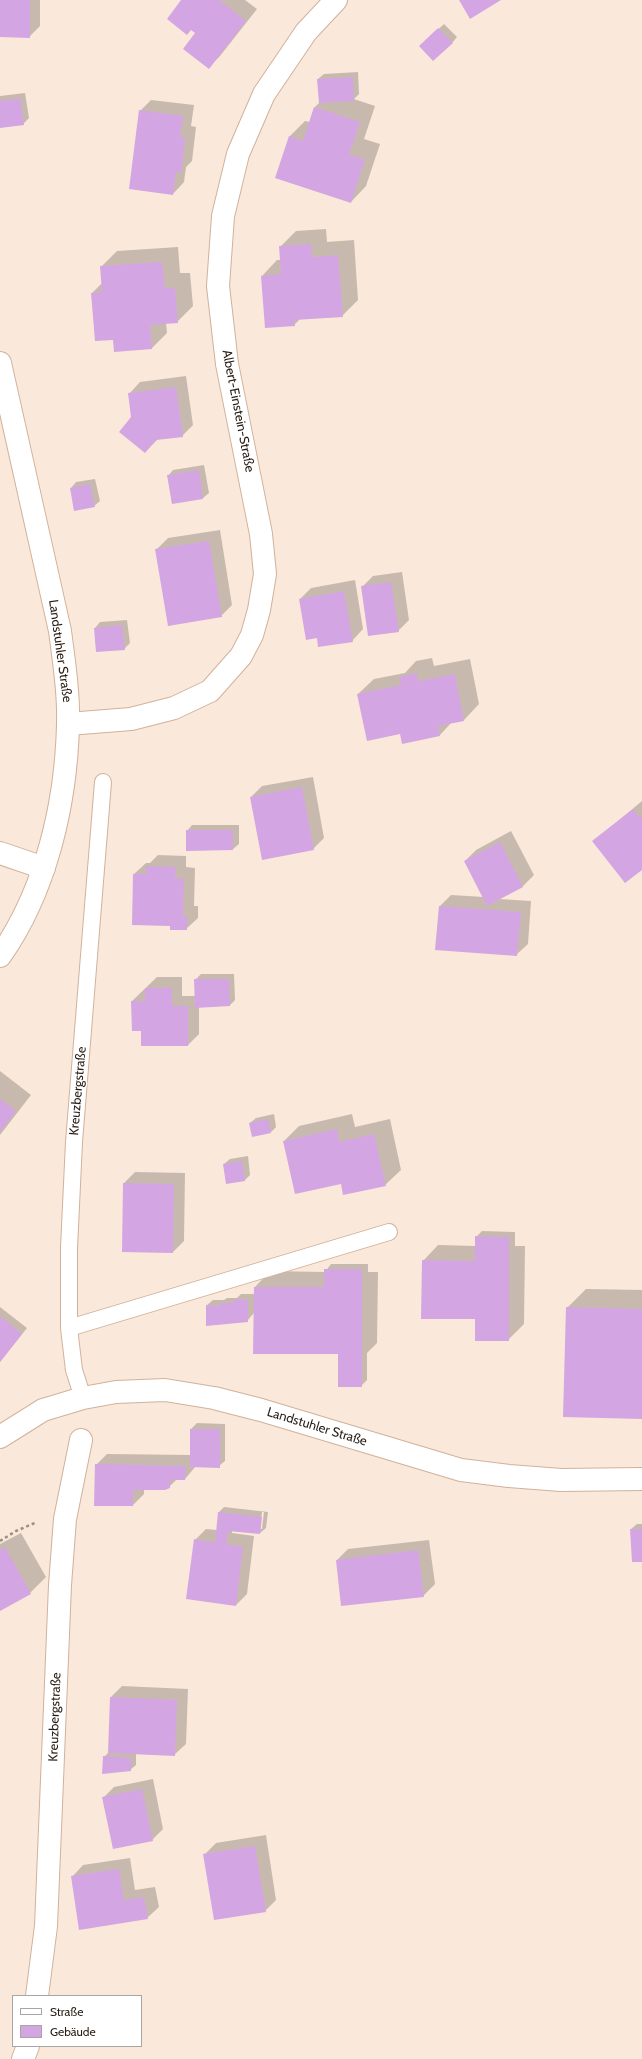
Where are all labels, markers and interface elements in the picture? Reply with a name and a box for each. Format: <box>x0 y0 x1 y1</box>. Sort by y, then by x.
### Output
street label: Albert-Einstein-Straße <box>218 349 258 473</box>
street label: Landstuhler Straße <box>45 599 75 703</box>
street label: Kreuzbergstraße <box>66 1046 90 1136</box>
street label: Landstuhler Straße <box>265 1404 369 1450</box>
street label: Kreuzbergstraße <box>46 1672 64 1762</box>
legend <box>12 1995 142 2047</box>
text: Straße <box>50 2004 83 2019</box>
text: Gebäude <box>50 2024 96 2039</box>

